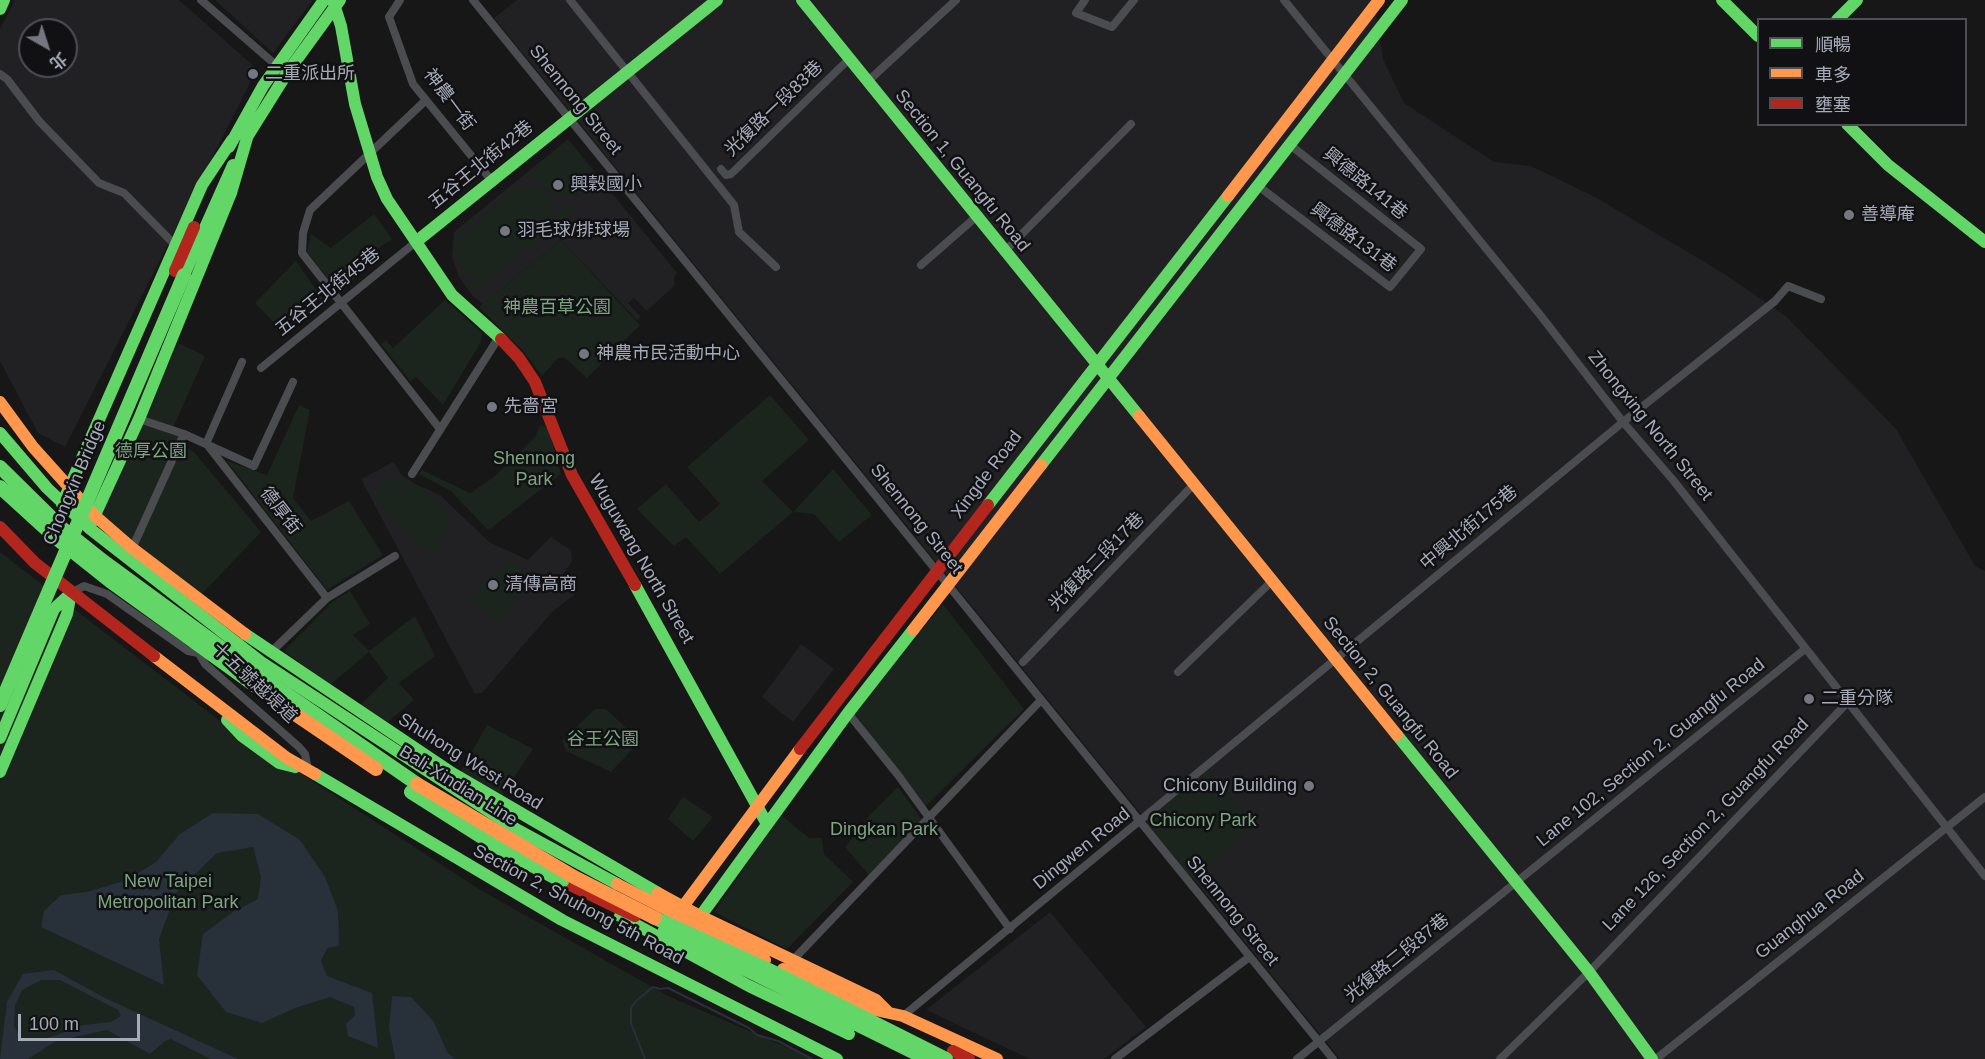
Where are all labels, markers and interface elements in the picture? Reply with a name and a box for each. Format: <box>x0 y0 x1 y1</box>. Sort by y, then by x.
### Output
north arrow <box>18 18 78 78</box>
legend <box>1757 18 1967 126</box>
text: 順暢 <box>1815 35 1851 55</box>
street label: Shennong Street <box>524 41 626 159</box>
text: 北 <box>47 49 70 72</box>
street label: 光復路一段83巷 <box>720 57 828 161</box>
place label: 二重派出所 <box>265 63 355 85</box>
street label: 神農一街 <box>419 65 479 135</box>
text: 車多 <box>1815 65 1851 85</box>
marker: 二重派出所 <box>246 67 260 81</box>
street label: Section 1, Guangfu Road <box>890 86 1034 256</box>
text: 壅塞 <box>1815 95 1851 115</box>
street label: 五谷王北街42巷 <box>424 116 538 214</box>
street label: 興德路141巷 <box>1319 144 1411 224</box>
place label: 興穀國小 <box>570 174 642 196</box>
marker: 興穀國小 <box>551 178 565 192</box>
street label: 興德路131巷 <box>1306 199 1400 277</box>
place label: 善導庵 <box>1861 204 1915 226</box>
marker: 善導庵 <box>1842 208 1856 222</box>
place label: 羽毛球/排球場 <box>517 220 630 242</box>
marker: 羽毛球/排球場 <box>498 224 512 238</box>
street label: 五谷王北街45巷 <box>271 243 385 341</box>
park label: 神農百草公園 <box>503 297 611 319</box>
place label: 神農市民活動中心 <box>596 343 740 365</box>
marker: 神農市民活動中心 <box>577 347 591 361</box>
street label: Zhongxing North Street <box>1583 347 1717 505</box>
place label: 先嗇宮 <box>504 396 558 418</box>
marker: 先嗇宮 <box>485 400 499 414</box>
street label: Chongxin Bridge <box>39 418 111 548</box>
street label: Xingde Road <box>947 427 1027 523</box>
park label: 德厚公園 <box>115 441 187 463</box>
park label: Shennong Park <box>493 448 575 490</box>
street label: Shennong Street <box>865 460 967 578</box>
street label: Wuguwang North Street <box>584 471 698 647</box>
street label: 中興北街175巷 <box>1416 481 1522 575</box>
street label: 德厚街 <box>255 483 305 539</box>
street label: 光復路二段17巷 <box>1045 508 1149 616</box>
place label: 清傳高商 <box>505 574 577 596</box>
marker: 清傳高商 <box>486 578 500 592</box>
street label: Section 2, Guangfu Road <box>1318 613 1462 783</box>
street label: 十五號越堤道 <box>207 638 301 728</box>
street label: Lane 102, Section 2, Guangfu Road <box>1533 654 1769 852</box>
place label: 二重分隊 <box>1821 688 1893 710</box>
marker: 二重分隊 <box>1802 692 1816 706</box>
street label: Shuhong West Road <box>394 709 546 815</box>
street label: Lane 126, Section 2, Guangfu Road <box>1598 714 1814 936</box>
park label: 谷王公園 <box>567 729 639 751</box>
street label: Bali-Xindian Line <box>395 741 521 831</box>
place label: Chicony Building <box>1163 775 1297 797</box>
marker: Chicony Building <box>1302 779 1316 793</box>
street label: Dingwen Road <box>1029 803 1135 895</box>
park label: Chicony Park <box>1149 810 1257 832</box>
park label: Dingkan Park <box>830 819 938 841</box>
street label: Section 2, Shuhong 5th Road <box>469 840 687 970</box>
street label: Shennong Street <box>1181 852 1283 970</box>
street label: Guanghua Road <box>1751 866 1869 964</box>
park label: New Taipei Metropolitan Park <box>97 871 239 914</box>
street label: 光復路二段87巷 <box>1340 909 1454 1007</box>
scale bar <box>21 1002 142 1040</box>
text: 100 m <box>29 1014 79 1034</box>

